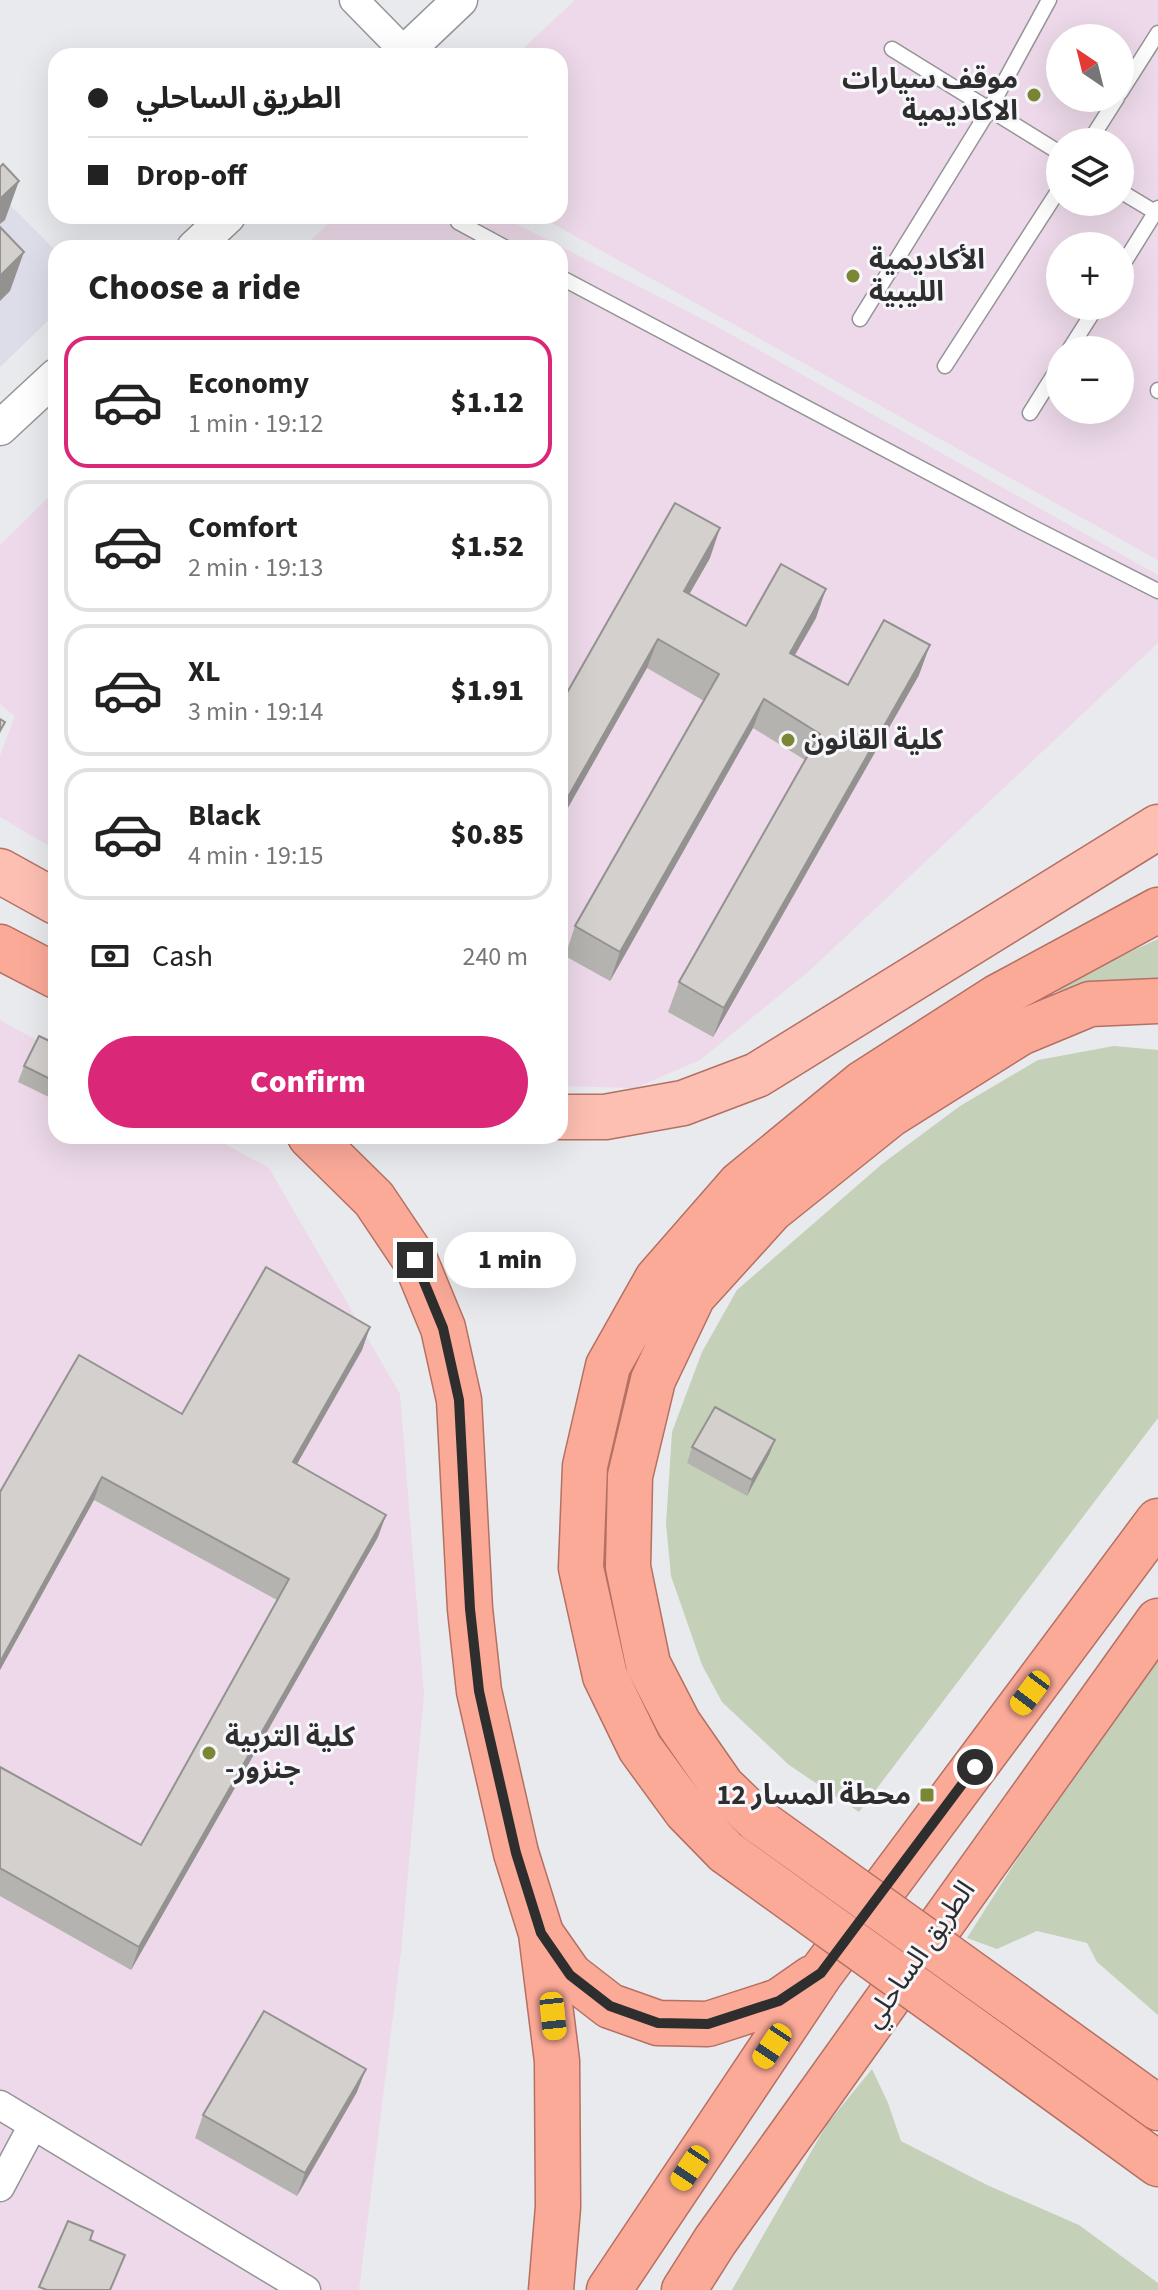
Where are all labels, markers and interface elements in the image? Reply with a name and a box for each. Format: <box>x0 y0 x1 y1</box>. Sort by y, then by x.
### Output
north arrow <box>1046 24 1134 112</box>
map controls <box>1046 24 1134 424</box>
place label: موقف سيارات الاكاديمية <box>842 59 1018 131</box>
text: الطريق الساحلي <box>136 77 341 120</box>
marker: موقف سيارات الاكاديمية <box>1025 86 1043 104</box>
button: layers <box>1046 128 1134 216</box>
text: Drop-off <box>136 154 247 197</box>
button: + <box>1046 232 1134 320</box>
place label: الأكاديمية الليبية <box>869 240 985 312</box>
text: Choose a ride <box>88 262 301 313</box>
marker: الأكاديمية الليبية <box>844 267 862 285</box>
button: − <box>1046 336 1134 424</box>
text: Economy <box>188 362 309 405</box>
icon: car <box>92 366 164 438</box>
text: $1.12 <box>451 381 524 424</box>
text: 1 min · 19:12 <box>188 405 323 442</box>
text: Comfort <box>188 506 298 549</box>
icon: car <box>92 510 164 582</box>
text: $1.52 <box>451 525 524 568</box>
text: 2 min · 19:13 <box>188 549 323 586</box>
text: XL <box>188 650 221 693</box>
icon: car <box>92 654 164 726</box>
text: $1.91 <box>451 669 524 712</box>
text: 3 min · 19:14 <box>188 693 323 730</box>
place label: كلية القانون <box>804 720 943 760</box>
marker: كلية القانون <box>779 731 797 749</box>
text: Black <box>188 794 261 837</box>
icon: car <box>92 798 164 870</box>
text: $0.85 <box>451 813 524 856</box>
text: 4 min · 19:15 <box>188 837 323 874</box>
icon: cash <box>88 934 132 978</box>
text: Cash <box>152 935 213 978</box>
text: 240 m <box>462 938 528 975</box>
button: Confirm <box>88 1036 528 1128</box>
callout: 1 min <box>443 1232 575 1288</box>
text: 1 min <box>478 1241 542 1278</box>
route end <box>397 1242 433 1278</box>
car <box>1006 1667 1054 1719</box>
place label: كلية التربية -جنزور <box>225 1717 355 1789</box>
marker: كلية التربية -جنزور <box>200 1744 218 1762</box>
route start <box>957 1749 993 1785</box>
place label: محطة المسار 12 <box>716 1775 911 1815</box>
marker: محطة المسار 12 <box>918 1786 936 1804</box>
street label: الطريق الساحلي <box>853 1872 985 2036</box>
car <box>539 1991 567 2041</box>
car <box>749 2019 795 2073</box>
car <box>667 2141 713 2195</box>

